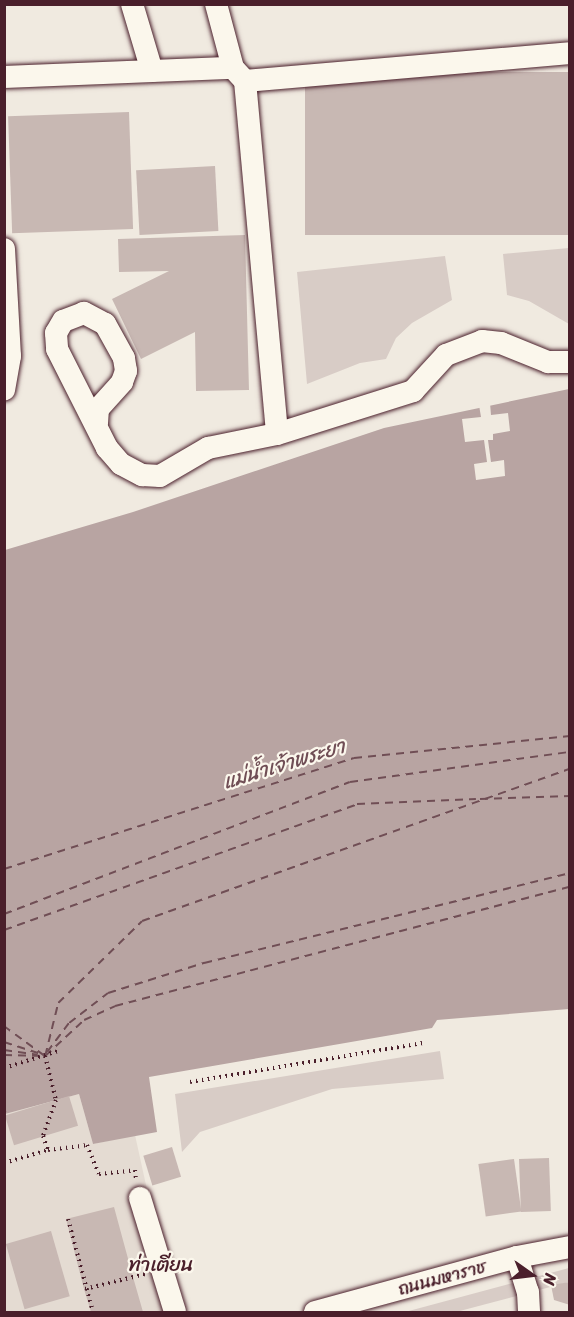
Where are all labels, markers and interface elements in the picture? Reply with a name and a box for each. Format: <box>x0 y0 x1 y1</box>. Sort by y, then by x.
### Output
water label: แม่น้ำเจ้าพระยา <box>220 734 348 794</box>
north arrow <box>502 1245 562 1305</box>
district label: ท่าเตียน <box>128 1252 194 1276</box>
street label: ถนนมหาราช <box>396 1256 488 1300</box>
text: N <box>535 1271 565 1288</box>

